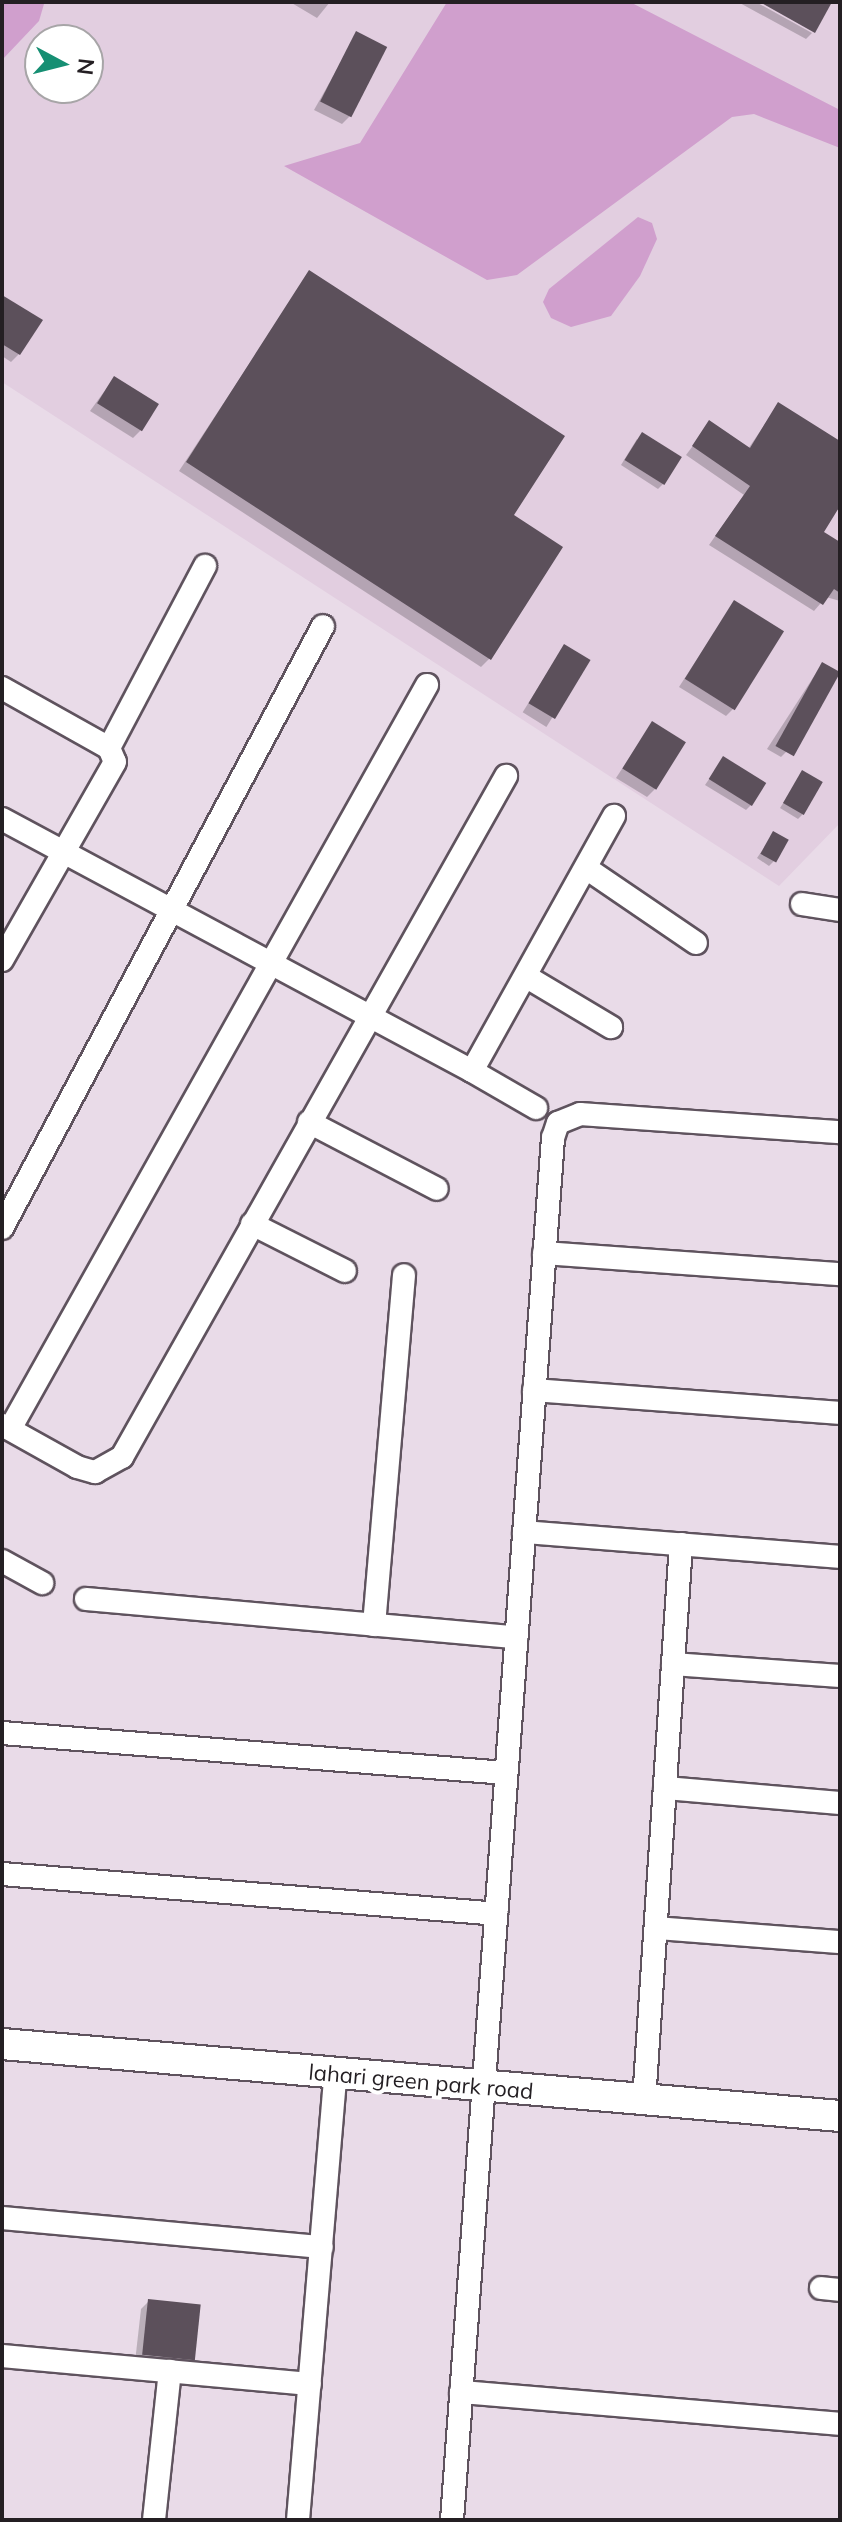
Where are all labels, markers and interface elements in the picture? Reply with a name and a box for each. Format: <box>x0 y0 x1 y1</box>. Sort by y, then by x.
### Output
north arrow <box>24 24 104 104</box>
text: N <box>71 57 101 77</box>
street label: lahari green park road <box>308 2059 534 2105</box>

